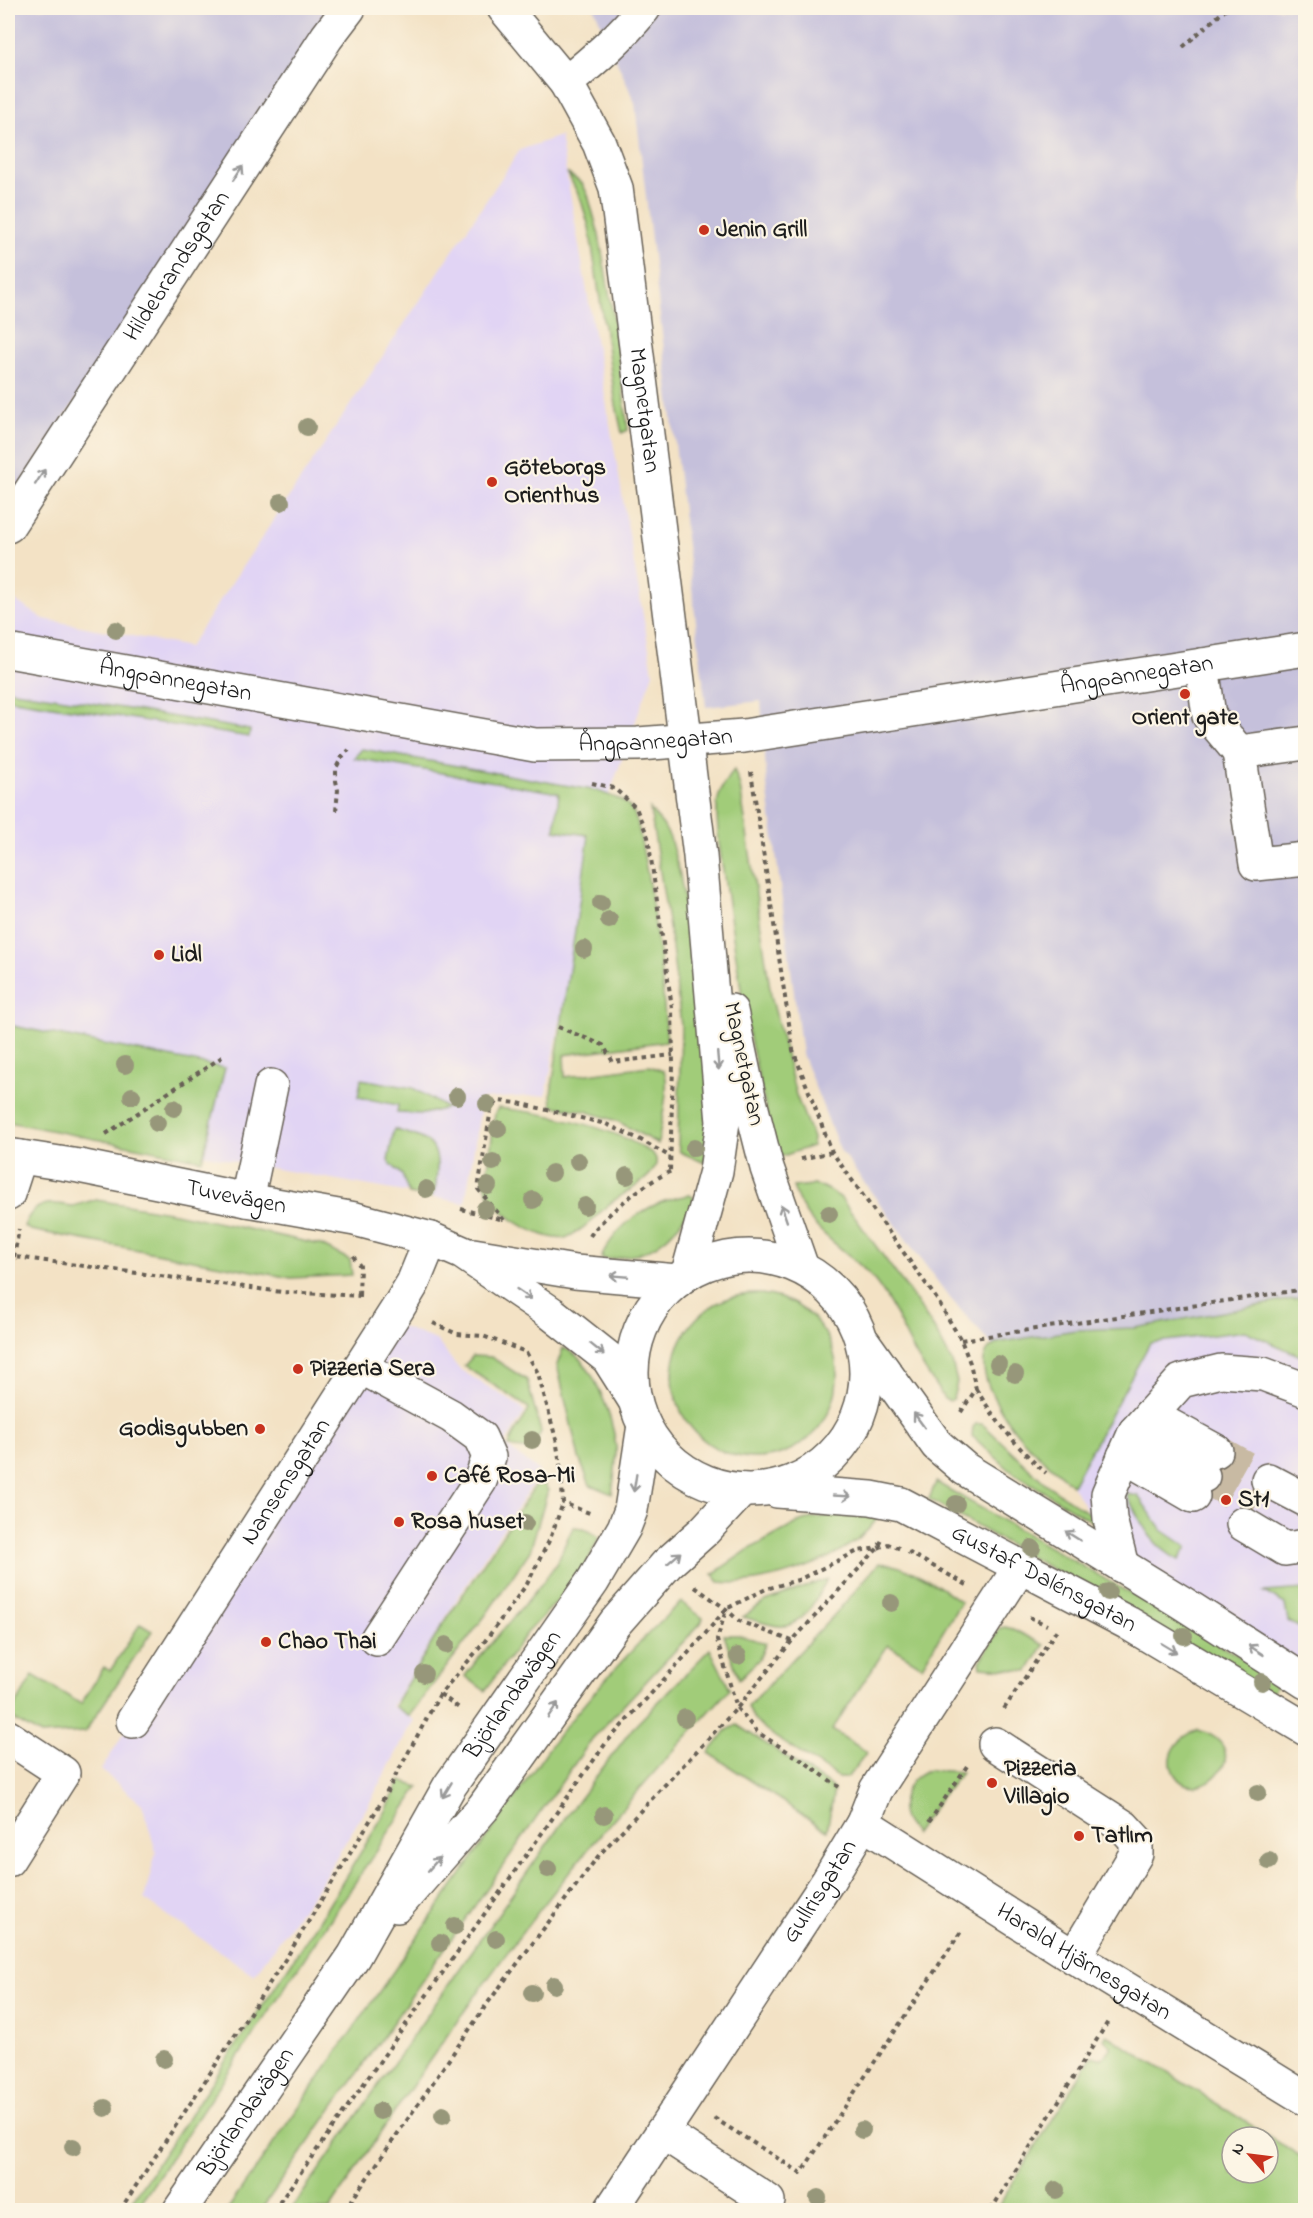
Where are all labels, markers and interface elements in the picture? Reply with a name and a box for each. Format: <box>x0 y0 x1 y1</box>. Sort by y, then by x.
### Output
one-way arrow <box>232 165 244 182</box>
street label: Hildebrandsgatan <box>115 184 240 349</box>
place label: Jenin Grill <box>716 213 807 248</box>
marker: Jenin Grill <box>697 223 711 237</box>
street label: Magnetgatan <box>619 346 669 475</box>
place label: Göteborgs Orienthus <box>504 451 606 514</box>
one-way arrow <box>33 468 46 485</box>
marker: Göteborgs Orienthus <box>485 475 499 489</box>
street label: Ångpannegatan <box>1058 646 1216 704</box>
street label: Ångpannegatan <box>96 650 255 712</box>
marker: Orient gate <box>1178 687 1192 701</box>
place label: Orient gate <box>1132 701 1240 737</box>
street label: Ångpannegatan <box>578 719 734 762</box>
place label: Lidl <box>171 938 202 973</box>
marker: Lidl <box>152 948 166 962</box>
street label: Magnetgatan <box>713 999 773 1129</box>
one-way arrow <box>713 1050 724 1070</box>
street label: Tuvevägen <box>183 1171 289 1224</box>
one-way arrow <box>778 1203 789 1222</box>
one-way arrow <box>609 1270 629 1281</box>
one-way arrow <box>516 1288 533 1301</box>
one-way arrow <box>589 1343 605 1356</box>
place label: Pizzeria Sera <box>310 1352 435 1387</box>
marker: Pizzeria Sera <box>291 1362 305 1376</box>
place label: Godisgubben <box>119 1412 248 1448</box>
street label: Nansensgatan <box>233 1412 340 1552</box>
one-way arrow <box>913 1412 925 1428</box>
marker: Godisgubben <box>253 1422 267 1436</box>
place label: Café Rosa-Mi <box>444 1459 575 1494</box>
marker: Café Rosa-Mi <box>425 1469 439 1483</box>
one-way arrow <box>629 1472 640 1492</box>
place label: St1 <box>1238 1483 1269 1518</box>
one-way arrow <box>832 1491 852 1502</box>
marker: St1 <box>1219 1493 1233 1507</box>
place label: Rosa huset <box>411 1505 525 1540</box>
marker: Rosa huset <box>392 1515 406 1529</box>
street label: Gustaf Dalénsgatan <box>945 1516 1143 1642</box>
one-way arrow <box>1065 1529 1082 1541</box>
one-way arrow <box>666 1551 681 1565</box>
street label: Björlandavägen <box>455 1623 571 1768</box>
place label: Chao Thai <box>278 1625 376 1660</box>
marker: Chao Thai <box>259 1635 273 1649</box>
one-way arrow <box>1160 1642 1177 1654</box>
one-way arrow <box>1248 1644 1265 1656</box>
one-way arrow <box>547 1702 559 1718</box>
place label: Pizzeria Villagio <box>1003 1752 1076 1816</box>
marker: Pizzeria Villagio <box>985 1776 999 1790</box>
one-way arrow <box>441 1781 453 1798</box>
place label: Tatlım <box>1091 1819 1153 1854</box>
marker: Tatlım <box>1072 1829 1086 1843</box>
street label: Gullrisgatan <box>774 1833 867 1951</box>
one-way arrow <box>427 1857 441 1872</box>
street label: Harald Hjärnesgatan <box>989 1894 1178 2030</box>
street label: Björlandavägen <box>189 2040 304 2186</box>
north arrow <box>1220 2125 1280 2185</box>
text: N <box>1225 2138 1252 2159</box>

